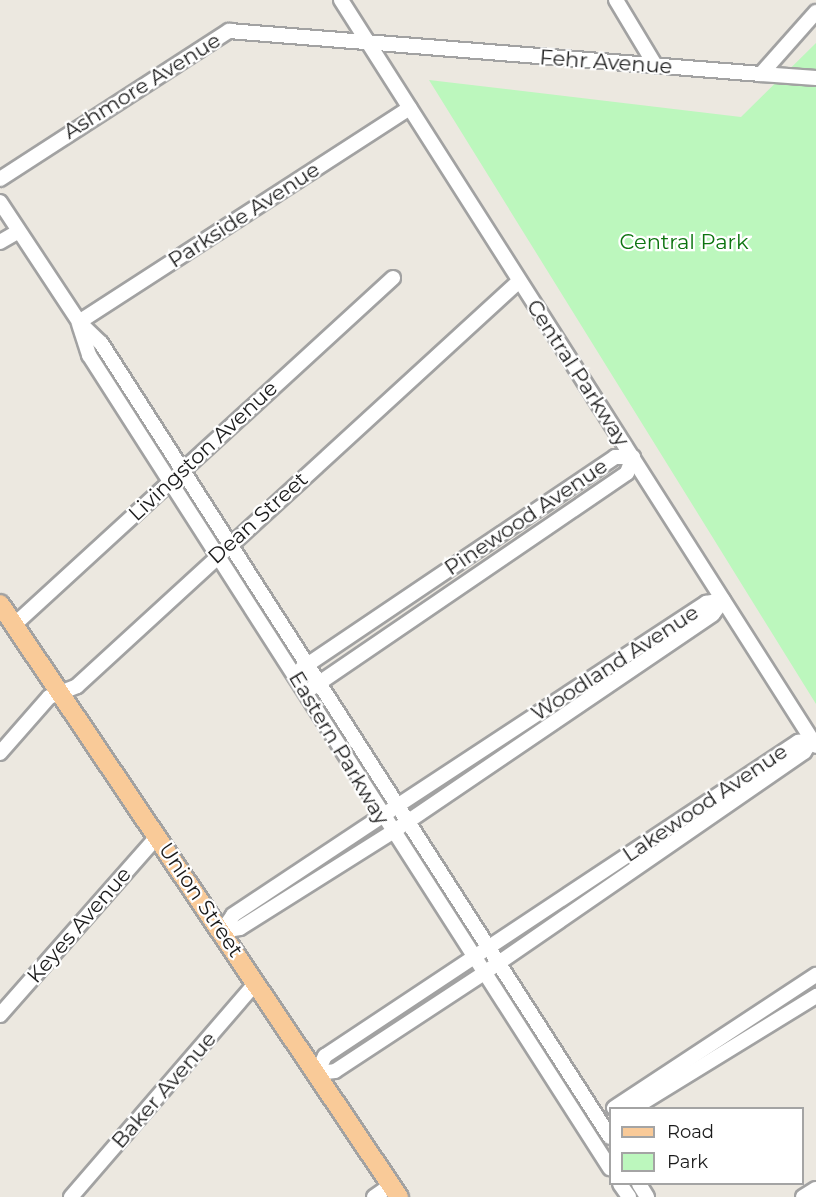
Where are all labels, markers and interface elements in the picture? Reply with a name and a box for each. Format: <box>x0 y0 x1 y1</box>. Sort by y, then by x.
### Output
street label: Ashmore Avenue <box>59 28 225 144</box>
street label: Fehr Avenue <box>539 45 673 79</box>
street label: Parkside Avenue <box>164 157 324 273</box>
park label: Central Park <box>620 229 748 255</box>
street label: Central Parkway <box>521 295 635 451</box>
street label: Livingston Avenue <box>123 376 283 526</box>
street label: Pinewood Avenue <box>440 453 612 581</box>
street label: Dean Street <box>203 467 313 569</box>
street label: Woodland Avenue <box>527 600 703 726</box>
street label: Eastern Parkway <box>283 667 395 829</box>
street label: Lakewood Avenue <box>618 739 792 867</box>
street label: Union Street <box>153 838 249 962</box>
street label: Keyes Avenue <box>22 862 136 988</box>
street label: Baker Avenue <box>107 1027 221 1153</box>
legend <box>609 1107 804 1185</box>
text: Road <box>667 1121 714 1143</box>
text: Park <box>667 1151 708 1173</box>

